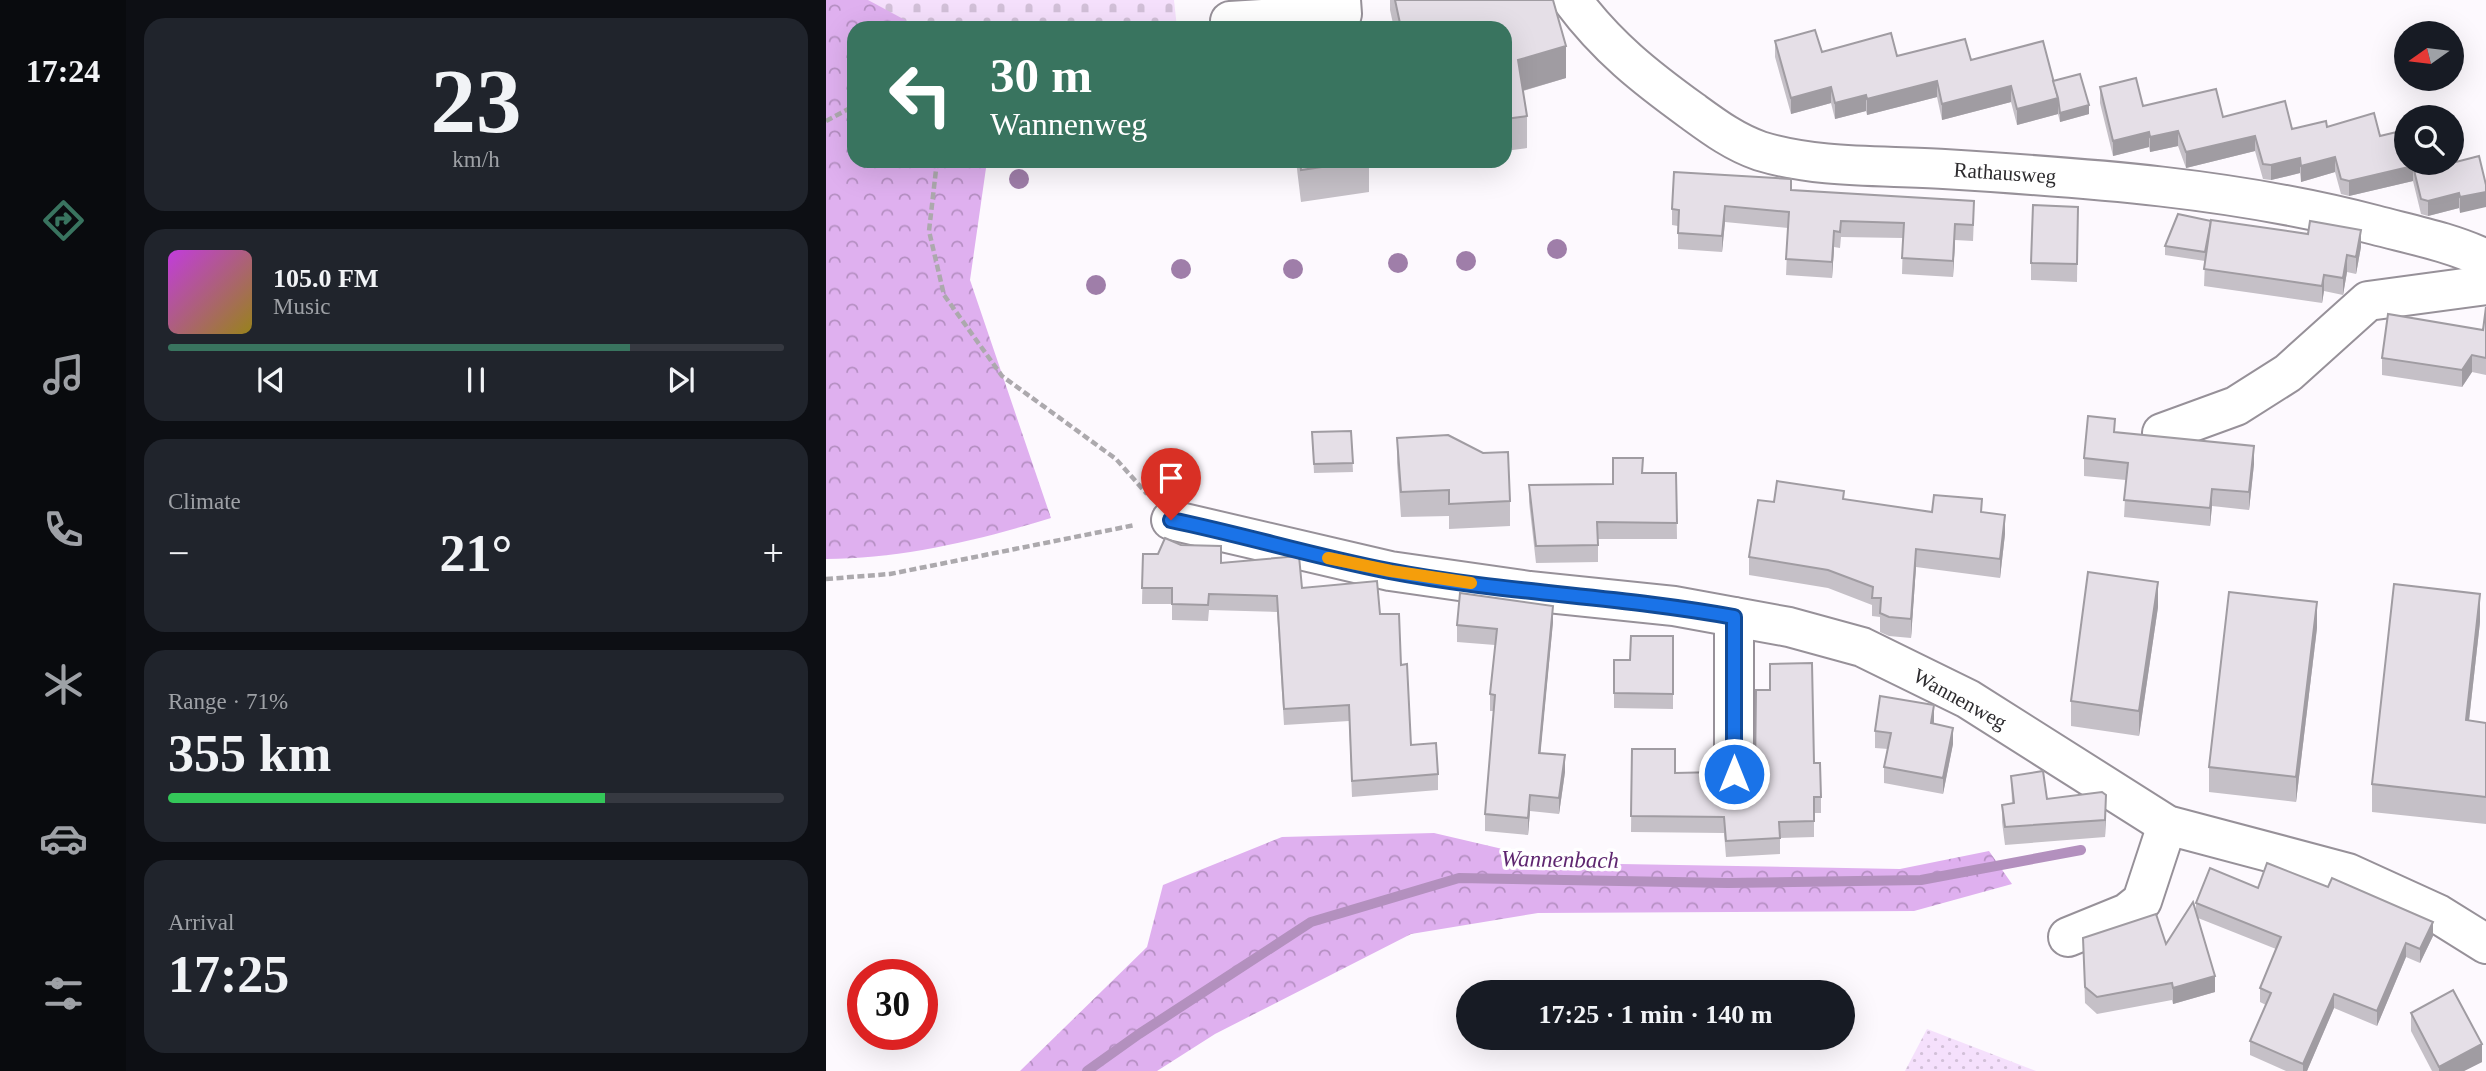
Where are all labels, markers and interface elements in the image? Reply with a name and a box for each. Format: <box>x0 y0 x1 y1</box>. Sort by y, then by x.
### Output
north arrow <box>2394 21 2464 91</box>
map controls <box>2394 21 2464 175</box>
text: 30 m <box>990 48 1092 103</box>
icon: left <box>875 49 966 140</box>
text: 23 <box>431 51 522 152</box>
text: 17:24 <box>26 53 100 89</box>
button: search <box>2394 105 2464 175</box>
text: Wannenweg <box>990 106 1147 142</box>
text: km/h <box>452 147 500 172</box>
street label: Rathausweg <box>1953 157 2058 189</box>
icon: directions <box>39 196 88 245</box>
text: 105.0 FM <box>273 264 378 293</box>
text: Music <box>273 294 331 319</box>
icon: music <box>39 350 88 399</box>
icon: previous <box>252 361 290 399</box>
icon: pause <box>457 361 495 399</box>
icon: next <box>662 361 700 399</box>
pin <box>1141 448 1201 520</box>
icon: arrive <box>1152 459 1190 497</box>
text: Climate <box>168 489 241 514</box>
icon: phone <box>39 505 88 554</box>
text: 21° <box>440 525 512 582</box>
text: − <box>168 532 189 574</box>
text: + <box>763 532 784 574</box>
icon: climate <box>39 660 88 709</box>
street label: Wannenweg <box>1909 663 2011 735</box>
text: Range · 71% <box>168 689 288 714</box>
text: 355 km <box>168 725 331 782</box>
position arrow <box>1697 737 1771 811</box>
icon: car <box>39 814 88 863</box>
water label: Wannenbach <box>1501 846 1619 873</box>
text: Arrival <box>168 910 234 935</box>
text: 17:25 <box>168 946 289 1003</box>
speed limit sign: 30 <box>847 959 938 1050</box>
icon: filters <box>39 969 88 1018</box>
text: 17:25 · 1 min · 140 m <box>1539 1000 1773 1029</box>

